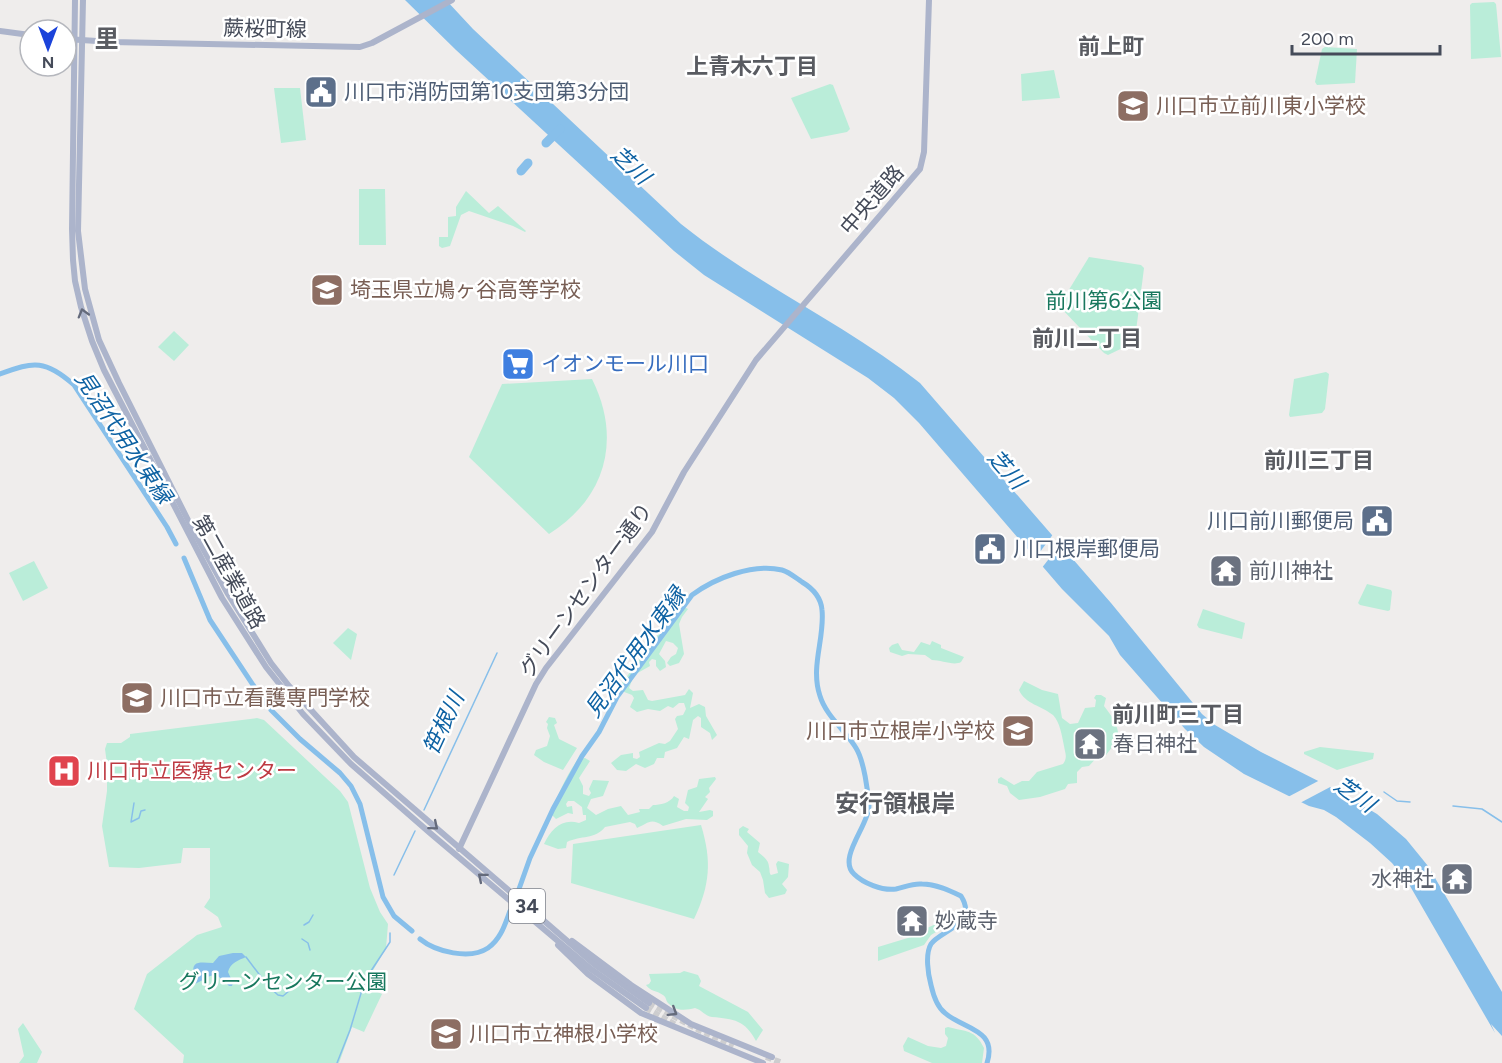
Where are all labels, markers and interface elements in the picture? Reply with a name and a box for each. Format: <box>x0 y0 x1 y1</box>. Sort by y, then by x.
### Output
street label: 蕨桜町線 <box>223 15 307 42</box>
north arrow <box>18 18 78 78</box>
scale bar <box>1292 18 1440 56</box>
district label: 里 <box>95 24 119 53</box>
text: 200 m <box>1301 28 1354 50</box>
district label: 前上町 <box>1078 33 1144 60</box>
text: N <box>42 53 54 72</box>
district label: 上青木六丁目 <box>686 53 818 80</box>
public building icon: 川口市消防団第10支団第3分団 <box>303 74 339 110</box>
place label: 川口市消防団第10支団第3分団 <box>344 79 630 104</box>
school or university icon: 川口市立前川東小学校 <box>1115 88 1151 124</box>
place label: 川口市立前川東小学校 <box>1156 93 1366 118</box>
water label: 芝川 <box>605 140 657 192</box>
street label: 中央道路 <box>835 160 909 240</box>
school or university icon: 埼玉県立鳩ヶ谷高等学校 <box>309 272 345 308</box>
place label: 埼玉県立鳩ヶ谷高等学校 <box>350 277 581 302</box>
park label: 前川第6公園 <box>1046 288 1162 313</box>
one-way arrow <box>78 308 90 319</box>
district label: 前川二丁目 <box>1032 325 1142 352</box>
supermarket icon: イオンモール川口 <box>500 346 536 382</box>
place label: イオンモール川口 <box>541 351 709 376</box>
water label: 見沼代用水東縁 <box>69 366 180 511</box>
water label: 芝川 <box>982 444 1033 496</box>
district label: 前川三丁目 <box>1264 447 1374 474</box>
street label: グリーンセンター通り <box>514 498 657 682</box>
public building icon: 川口前川郵便局 <box>1359 503 1395 539</box>
place label: 川口前川郵便局 <box>1207 508 1354 533</box>
street label: 第二産業道路 <box>188 511 271 633</box>
public building icon: 川口根岸郵便局 <box>972 531 1008 567</box>
place label: 川口根岸郵便局 <box>1013 536 1160 561</box>
temple icon: 前川神社 <box>1208 553 1244 589</box>
place label: 前川神社 <box>1249 558 1333 583</box>
water label: 見沼代用水東縁 <box>579 580 693 723</box>
school or university icon: 川口市立看護専門学校 <box>119 680 155 716</box>
place label: 川口市立看護専門学校 <box>160 685 370 710</box>
water label: 笹根川 <box>417 686 470 759</box>
district label: 前川町三丁目 <box>1112 701 1244 728</box>
school or university icon: 川口市立根岸小学校 <box>1000 713 1036 749</box>
place label: 川口市立根岸小学校 <box>806 718 995 743</box>
temple icon: 春日神社 <box>1072 726 1108 762</box>
place label: 春日神社 <box>1113 731 1197 756</box>
hospital icon: 川口市立医療センター <box>46 753 82 789</box>
place label: 川口市立医療センター <box>87 758 297 783</box>
water label: 芝川 <box>1329 771 1382 819</box>
district label: 安行領根岸 <box>835 789 955 818</box>
one-way arrow <box>427 819 438 830</box>
temple icon: 水神社 <box>1439 861 1475 897</box>
place label: 水神社 <box>1371 866 1434 891</box>
one-way arrow <box>478 873 489 884</box>
road number: 34 <box>509 889 545 923</box>
temple icon: 妙蔵寺 <box>894 903 930 939</box>
place label: 妙蔵寺 <box>935 908 998 933</box>
park label: グリーンセンター公園 <box>179 969 387 994</box>
one-way arrow <box>667 1005 677 1017</box>
school or university icon: 川口市立神根小学校 <box>428 1016 464 1052</box>
place label: 川口市立神根小学校 <box>469 1021 658 1046</box>

